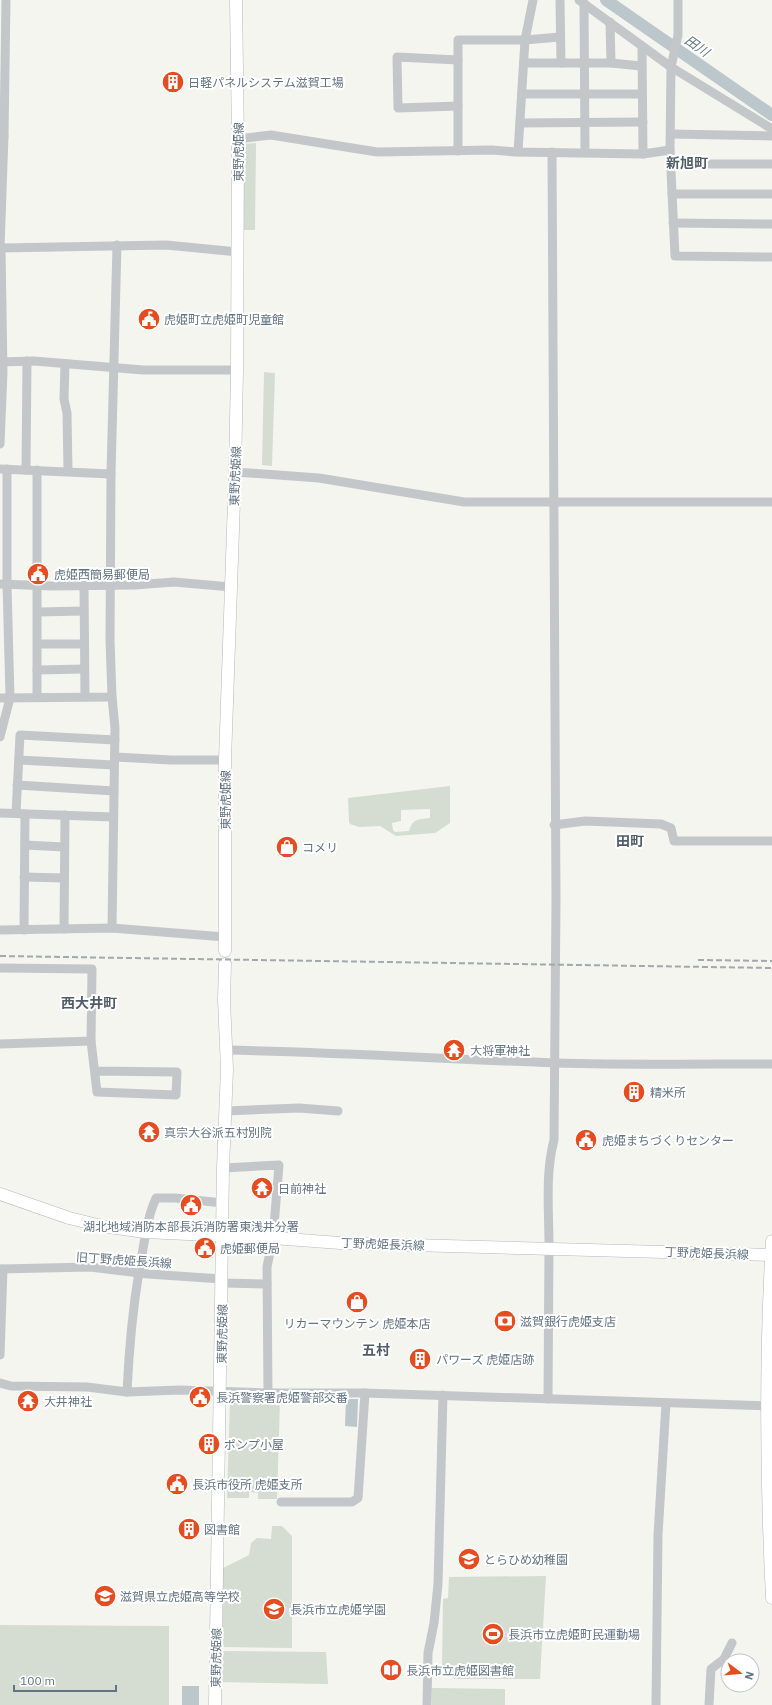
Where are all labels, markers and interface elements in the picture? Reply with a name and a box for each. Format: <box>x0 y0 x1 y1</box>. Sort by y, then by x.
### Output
water label: 田川 <box>681 32 714 62</box>
building icon: 日軽パネルシステム滋賀工場 <box>160 69 186 95</box>
place label: 日軽パネルシステム滋賀工場 <box>188 75 344 90</box>
street label: 東野虎姫線 <box>231 122 246 182</box>
district label: 新旭町 <box>666 154 708 172</box>
public building icon: 虎姫町立虎姫町児童館 <box>136 306 162 332</box>
place label: 虎姫町立虎姫町児童館 <box>164 312 284 327</box>
street label: 東野虎姫線 <box>226 446 244 506</box>
public building icon: 虎姫西簡易郵便局 <box>25 561 51 587</box>
place label: 虎姫西簡易郵便局 <box>54 567 150 582</box>
street label: 東野虎姫線 <box>218 770 233 830</box>
district label: 田町 <box>616 832 644 850</box>
shop icon: コメリ <box>274 834 300 860</box>
place label: コメリ <box>302 840 338 855</box>
district label: 西大井町 <box>61 994 117 1012</box>
temple icon: 大将軍神社 <box>441 1037 467 1063</box>
place label: 大将軍神社 <box>470 1043 530 1058</box>
building icon: 精米所 <box>621 1079 647 1105</box>
place label: 精米所 <box>650 1085 686 1100</box>
temple icon: 真宗大谷派五村別院 <box>136 1119 162 1145</box>
place label: 真宗大谷派五村別院 <box>164 1125 272 1140</box>
public building icon: 虎姫まちづくりセンター <box>573 1127 599 1153</box>
place label: 虎姫まちづくりセンター <box>602 1133 734 1148</box>
temple icon: 日前神社 <box>249 1175 275 1201</box>
place label: 日前神社 <box>278 1181 326 1196</box>
public building icon: 湖北地域消防本部長浜消防署東浅井分署 <box>178 1192 204 1218</box>
place label: 湖北地域消防本部長浜消防署東浅井分署 <box>83 1219 299 1234</box>
public building icon: 虎姫郵便局 <box>192 1235 218 1261</box>
street label: 丁野虎姫長浜線 <box>341 1235 425 1253</box>
place label: 虎姫郵便局 <box>220 1241 280 1256</box>
street label: 丁野虎姫長浜線 <box>665 1244 749 1262</box>
street label: 旧丁野虎姫長浜線 <box>76 1249 172 1271</box>
shop icon: リカーマウンテン 虎姫本店 <box>344 1289 370 1315</box>
street label: 東野虎姫線 <box>214 1304 230 1364</box>
bank icon: 滋賀銀行虎姫支店 <box>492 1308 518 1334</box>
place label: 滋賀銀行虎姫支店 <box>520 1314 616 1329</box>
place label: リカーマウンテン 虎姫本店 <box>284 1316 430 1331</box>
district label: 五村 <box>362 1341 390 1359</box>
building icon: パワーズ 虎姫店跡 <box>407 1346 433 1372</box>
place label: パワーズ 虎姫店跡 <box>436 1352 534 1367</box>
public building icon: 長浜警察署虎姫警部交番 <box>187 1384 213 1410</box>
temple icon: 大井神社 <box>15 1388 41 1414</box>
place label: 長浜警察署虎姫警部交番 <box>216 1390 348 1405</box>
place label: 大井神社 <box>44 1394 92 1409</box>
building icon: ポンプ小屋 <box>196 1431 222 1457</box>
place label: ポンプ小屋 <box>224 1437 284 1452</box>
public building icon: 長浜市役所 虎姫支所 <box>164 1471 190 1497</box>
place label: 長浜市役所 虎姫支所 <box>192 1477 303 1492</box>
building icon: 図書館 <box>176 1516 202 1542</box>
place label: 図書館 <box>204 1522 240 1537</box>
school or university icon: とらひめ幼稚園 <box>456 1546 482 1572</box>
place label: とらひめ幼稚園 <box>484 1552 568 1567</box>
school or university icon: 滋賀県立虎姫高等学校 <box>92 1583 118 1609</box>
place label: 滋賀県立虎姫高等学校 <box>120 1589 240 1604</box>
school or university icon: 長浜市立虎姫学園 <box>261 1596 287 1622</box>
place label: 長浜市立虎姫学園 <box>290 1602 386 1617</box>
sports icon: 長浜市立虎姫町民運動場 <box>480 1621 506 1647</box>
place label: 長浜市立虎姫町民運動場 <box>508 1627 640 1642</box>
street label: 東野虎姫線 <box>208 1628 224 1688</box>
north arrow <box>720 1653 760 1693</box>
library icon: 長浜市立虎姫図書館 <box>378 1657 404 1683</box>
place label: 長浜市立虎姫図書館 <box>406 1663 514 1678</box>
scale bar <box>14 1667 116 1693</box>
text: N <box>742 1670 757 1682</box>
text: 100 m <box>20 1673 55 1688</box>

